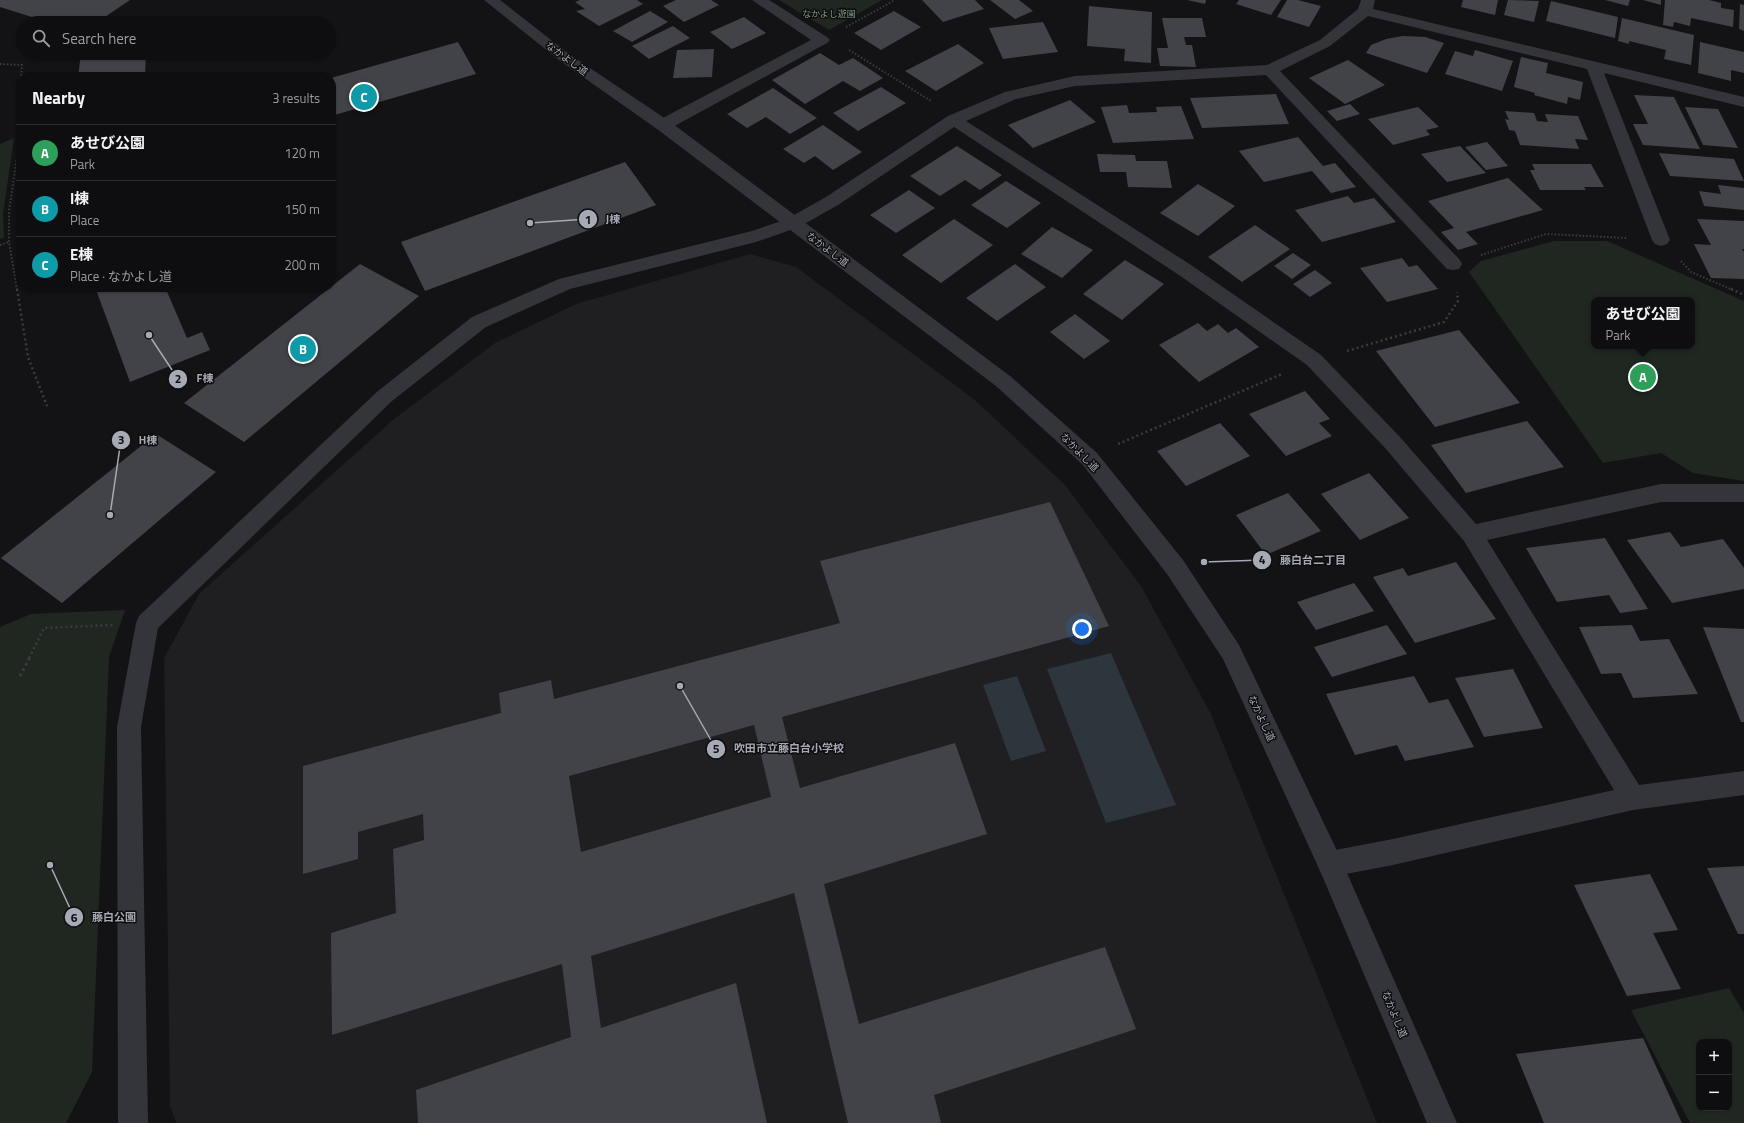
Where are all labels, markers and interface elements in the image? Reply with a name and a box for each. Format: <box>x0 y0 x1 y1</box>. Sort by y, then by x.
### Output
park label: なかよし遊園 <box>802 7 856 20</box>
search box <box>16 16 336 60</box>
icon: search <box>30 27 52 49</box>
text: Search here <box>62 27 136 50</box>
street label: なかよし道 <box>542 38 591 79</box>
pin: C <box>351 82 377 112</box>
text: Nearby <box>32 85 85 111</box>
text: 3 results <box>272 88 320 108</box>
text: あせび公園 <box>70 131 145 154</box>
text: A <box>41 143 49 163</box>
text: 120 m <box>284 143 320 163</box>
text: Park <box>70 154 95 174</box>
text: I棟 <box>70 187 89 210</box>
text: B <box>41 199 49 219</box>
text: 150 m <box>284 199 320 219</box>
callout: J棟 <box>578 208 628 231</box>
text: Place <box>70 210 99 230</box>
text: 1 <box>585 210 591 229</box>
text: J棟 <box>606 211 620 227</box>
street label: なかよし道 <box>803 229 852 270</box>
text: E棟 <box>70 243 93 266</box>
text: C <box>41 255 49 275</box>
text: 200 m <box>284 255 320 275</box>
text: Place · なかよし道 <box>70 266 172 286</box>
popup <box>1591 297 1695 349</box>
text: あせび公園 <box>1605 302 1681 325</box>
text: Park <box>1605 325 1630 345</box>
pin: B <box>290 334 316 364</box>
pin: A <box>1630 362 1656 392</box>
callout: F棟 <box>168 367 221 390</box>
text: 2 <box>175 369 181 388</box>
text: F棟 <box>197 370 213 386</box>
callout: H棟 <box>111 428 165 451</box>
text: 3 <box>118 430 124 449</box>
street label: なかよし道 <box>1057 430 1102 475</box>
text: H棟 <box>139 432 157 448</box>
callout: 藤白台二丁目 <box>1252 548 1354 571</box>
text: 4 <box>1259 550 1266 569</box>
text: 藤白台二丁目 <box>1280 552 1346 568</box>
your location <box>1072 619 1092 639</box>
street label: なかよし道 <box>1244 693 1279 744</box>
callout: 吹田市立藤白台小学校 <box>706 737 852 760</box>
text: 5 <box>713 739 720 758</box>
text: 吹田市立藤白台小学校 <box>734 740 844 756</box>
callout: 藤白公園 <box>64 906 144 929</box>
text: 6 <box>71 908 78 927</box>
text: 藤白公園 <box>92 909 136 925</box>
street label: なかよし道 <box>1378 988 1411 1040</box>
map controls <box>1696 1039 1732 1111</box>
button: + <box>1696 1039 1732 1075</box>
button: − <box>1696 1075 1732 1111</box>

